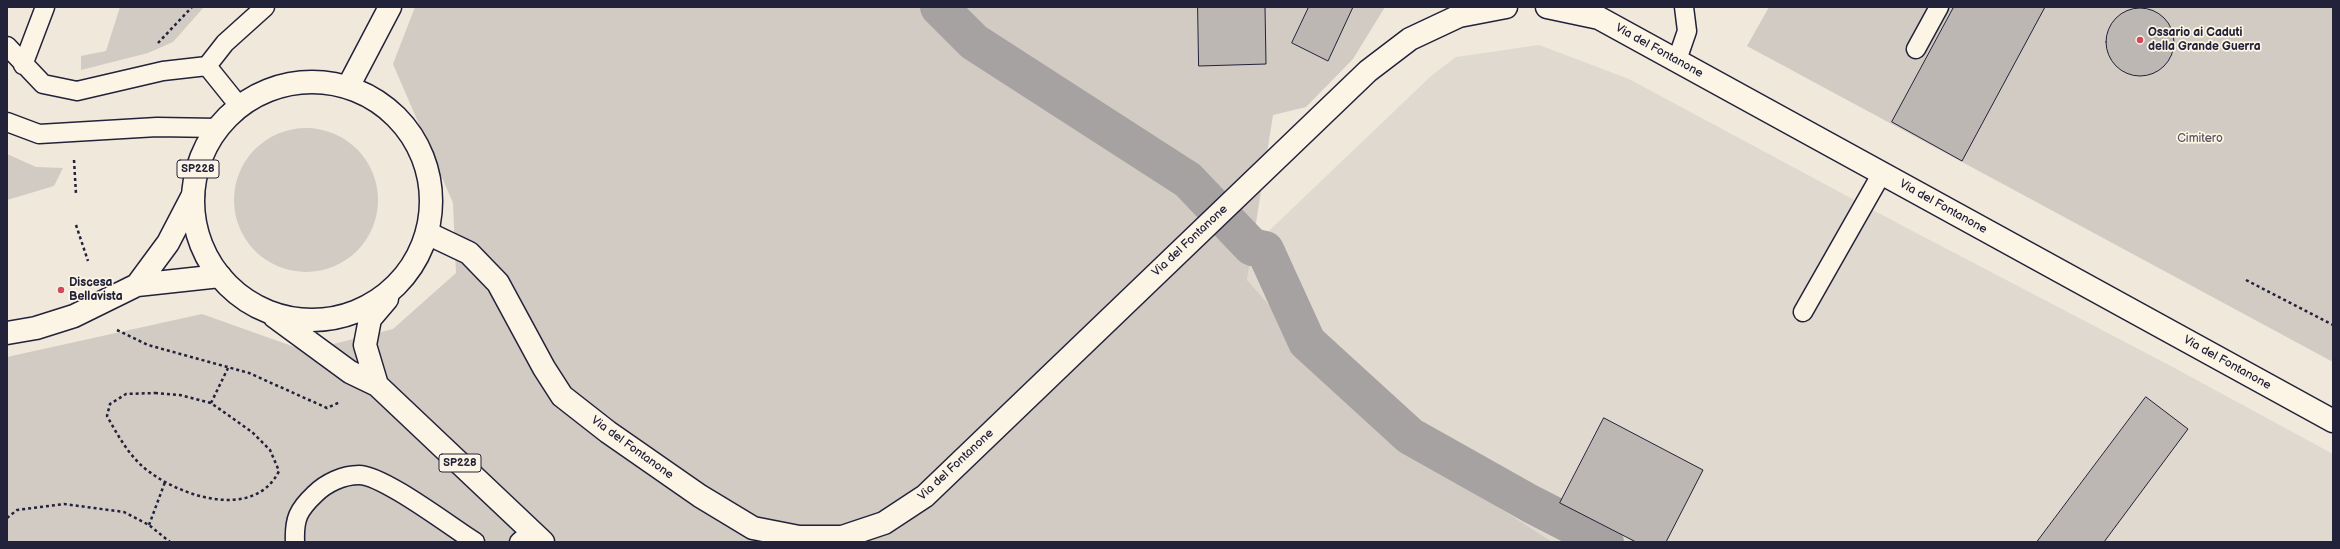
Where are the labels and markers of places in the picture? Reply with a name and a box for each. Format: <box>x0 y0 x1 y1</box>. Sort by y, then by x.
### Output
place label: Ossario ai Caduti della Grande Guerra <box>2148 26 2261 54</box>
marker: Ossario ai Caduti della Grande Guerra <box>2135 35 2145 45</box>
place label: Discesa Bellavista <box>69 276 123 304</box>
marker: Discesa Bellavista <box>56 285 66 295</box>

